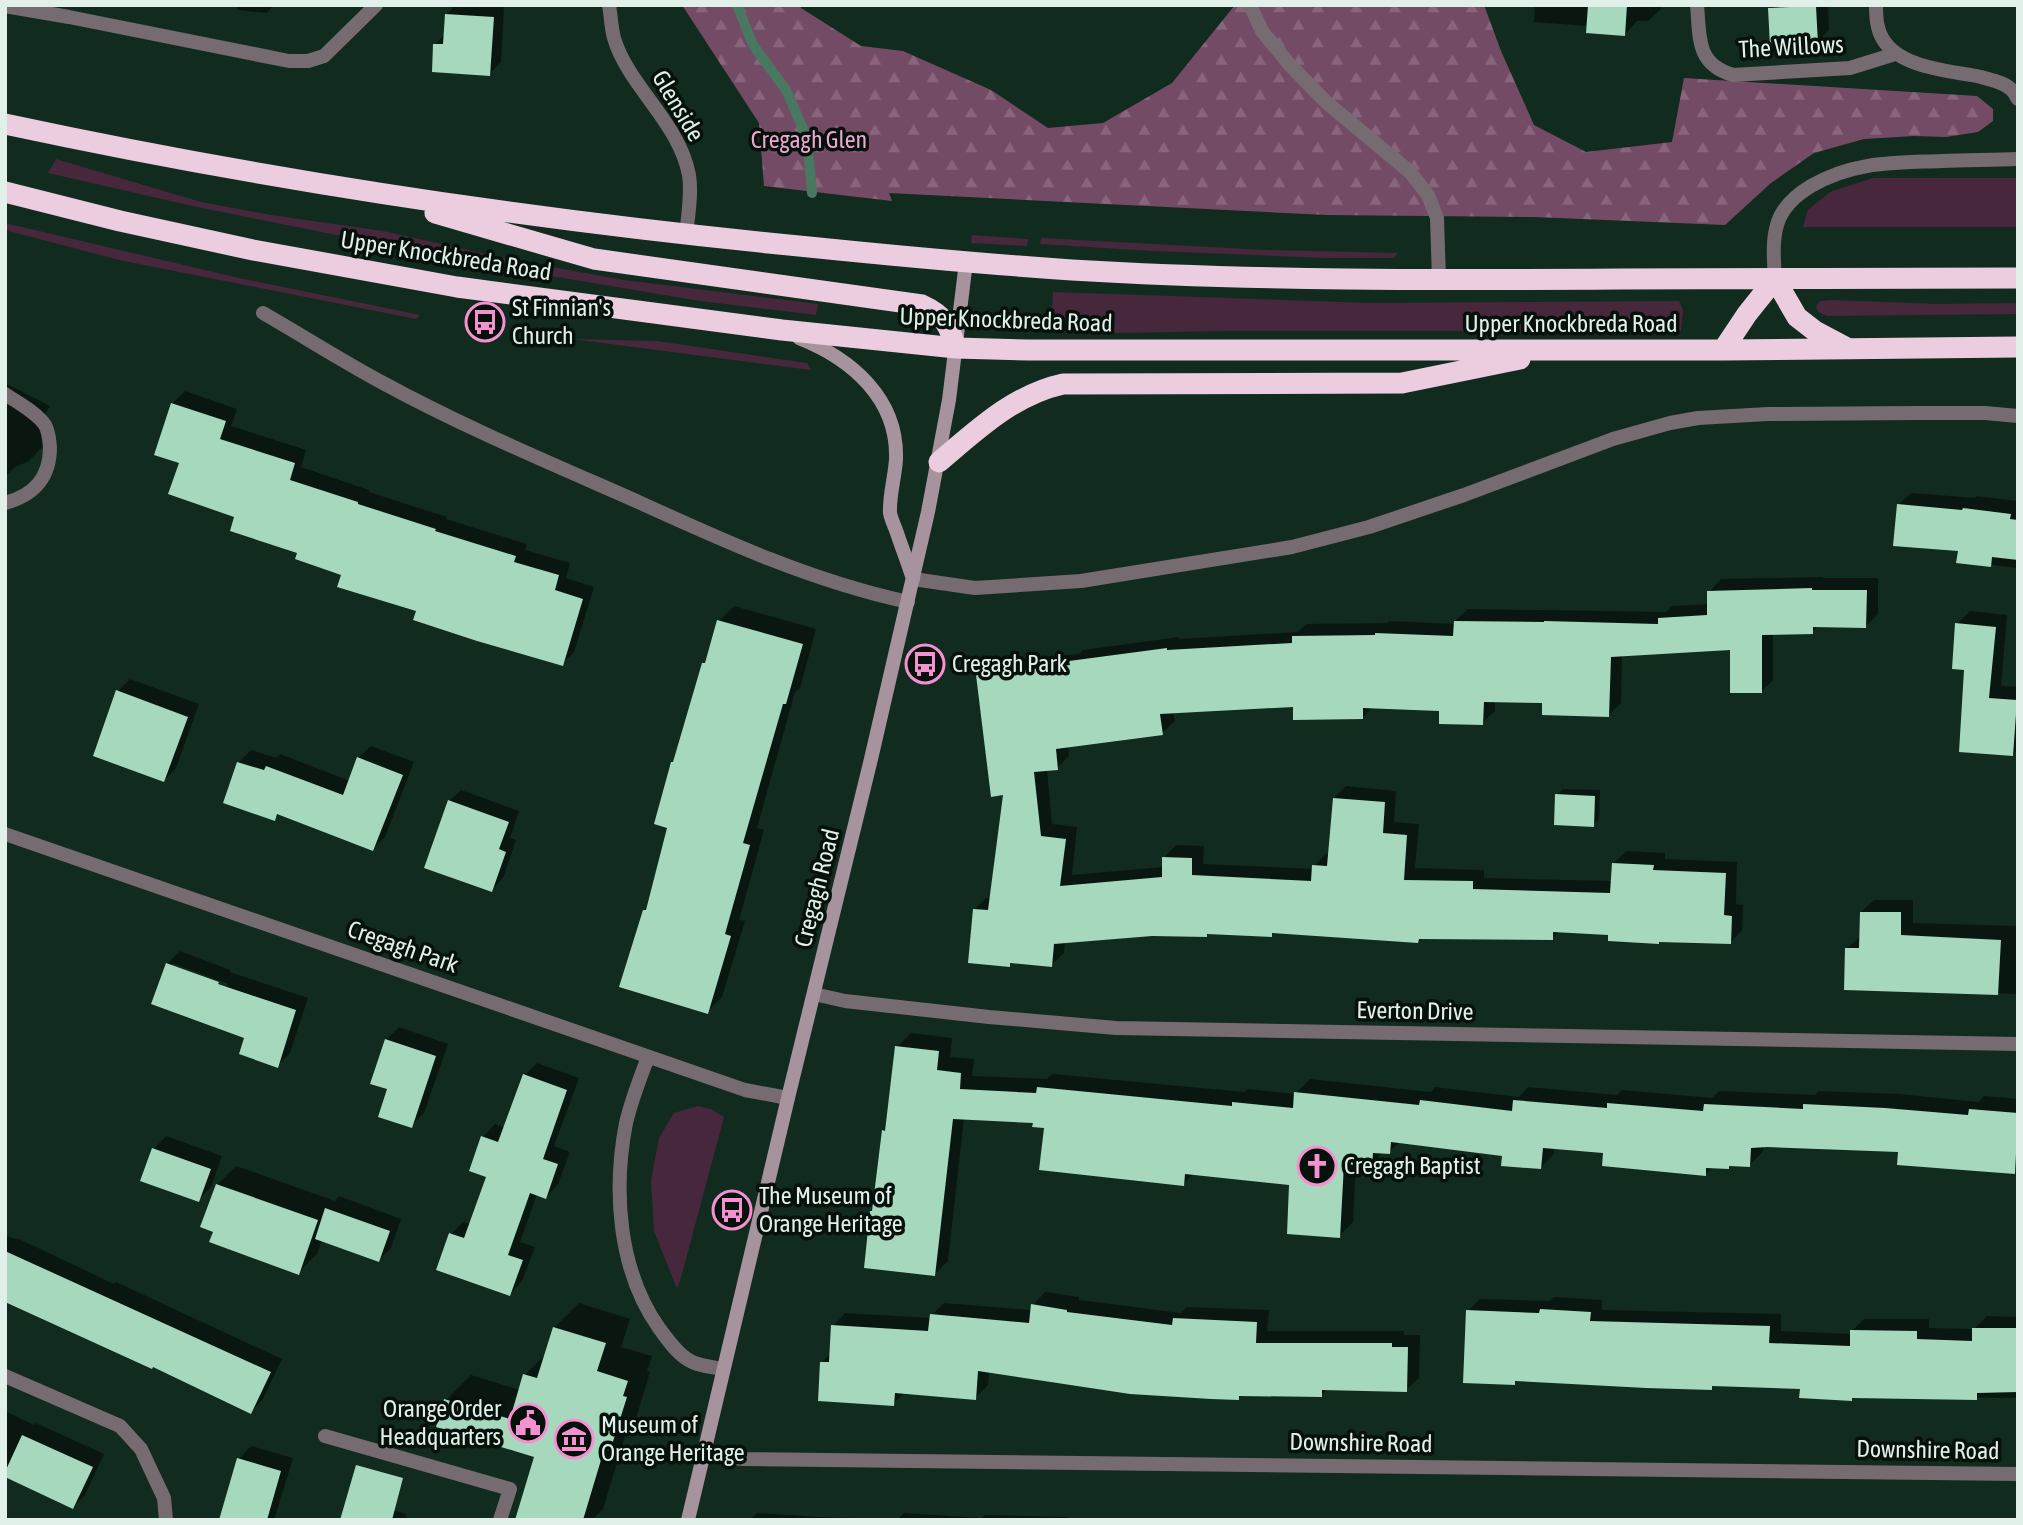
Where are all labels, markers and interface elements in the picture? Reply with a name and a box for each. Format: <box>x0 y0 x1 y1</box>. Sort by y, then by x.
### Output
street label: The Willows <box>1738 30 1844 63</box>
street label: Glenside <box>647 66 710 146</box>
park label: Cregagh Glen <box>751 126 867 153</box>
street label: Upper Knockbreda Road <box>339 225 553 286</box>
place label: St Finnian's Church <box>512 294 611 349</box>
bus stop icon: St Finnian's Church <box>464 301 506 343</box>
street label: Upper Knockbreda Road <box>899 302 1113 337</box>
street label: Upper Knockbreda Road <box>1464 310 1678 337</box>
bus stop icon: Cregagh Park <box>904 643 946 685</box>
place label: Cregagh Park <box>952 650 1068 677</box>
street label: Cregagh Road <box>789 826 844 950</box>
street label: Cregagh Park <box>344 915 462 978</box>
street label: Everton Drive <box>1356 996 1474 1025</box>
church icon: Cregagh Baptist <box>1296 1145 1338 1187</box>
place label: Cregagh Baptist <box>1344 1152 1481 1179</box>
place label: The Museum of Orange Heritage <box>759 1182 903 1237</box>
bus stop icon: The Museum of Orange Heritage <box>711 1189 753 1231</box>
place label: Orange Order Headquarters <box>380 1395 502 1450</box>
public building icon: Orange Order Headquarters <box>507 1402 549 1444</box>
place label: Museum of Orange Heritage <box>601 1411 745 1466</box>
museum icon: Museum of Orange Heritage <box>553 1418 595 1460</box>
street label: Downshire Road <box>1289 1428 1433 1457</box>
street label: Downshire Road <box>1856 1435 2000 1464</box>

